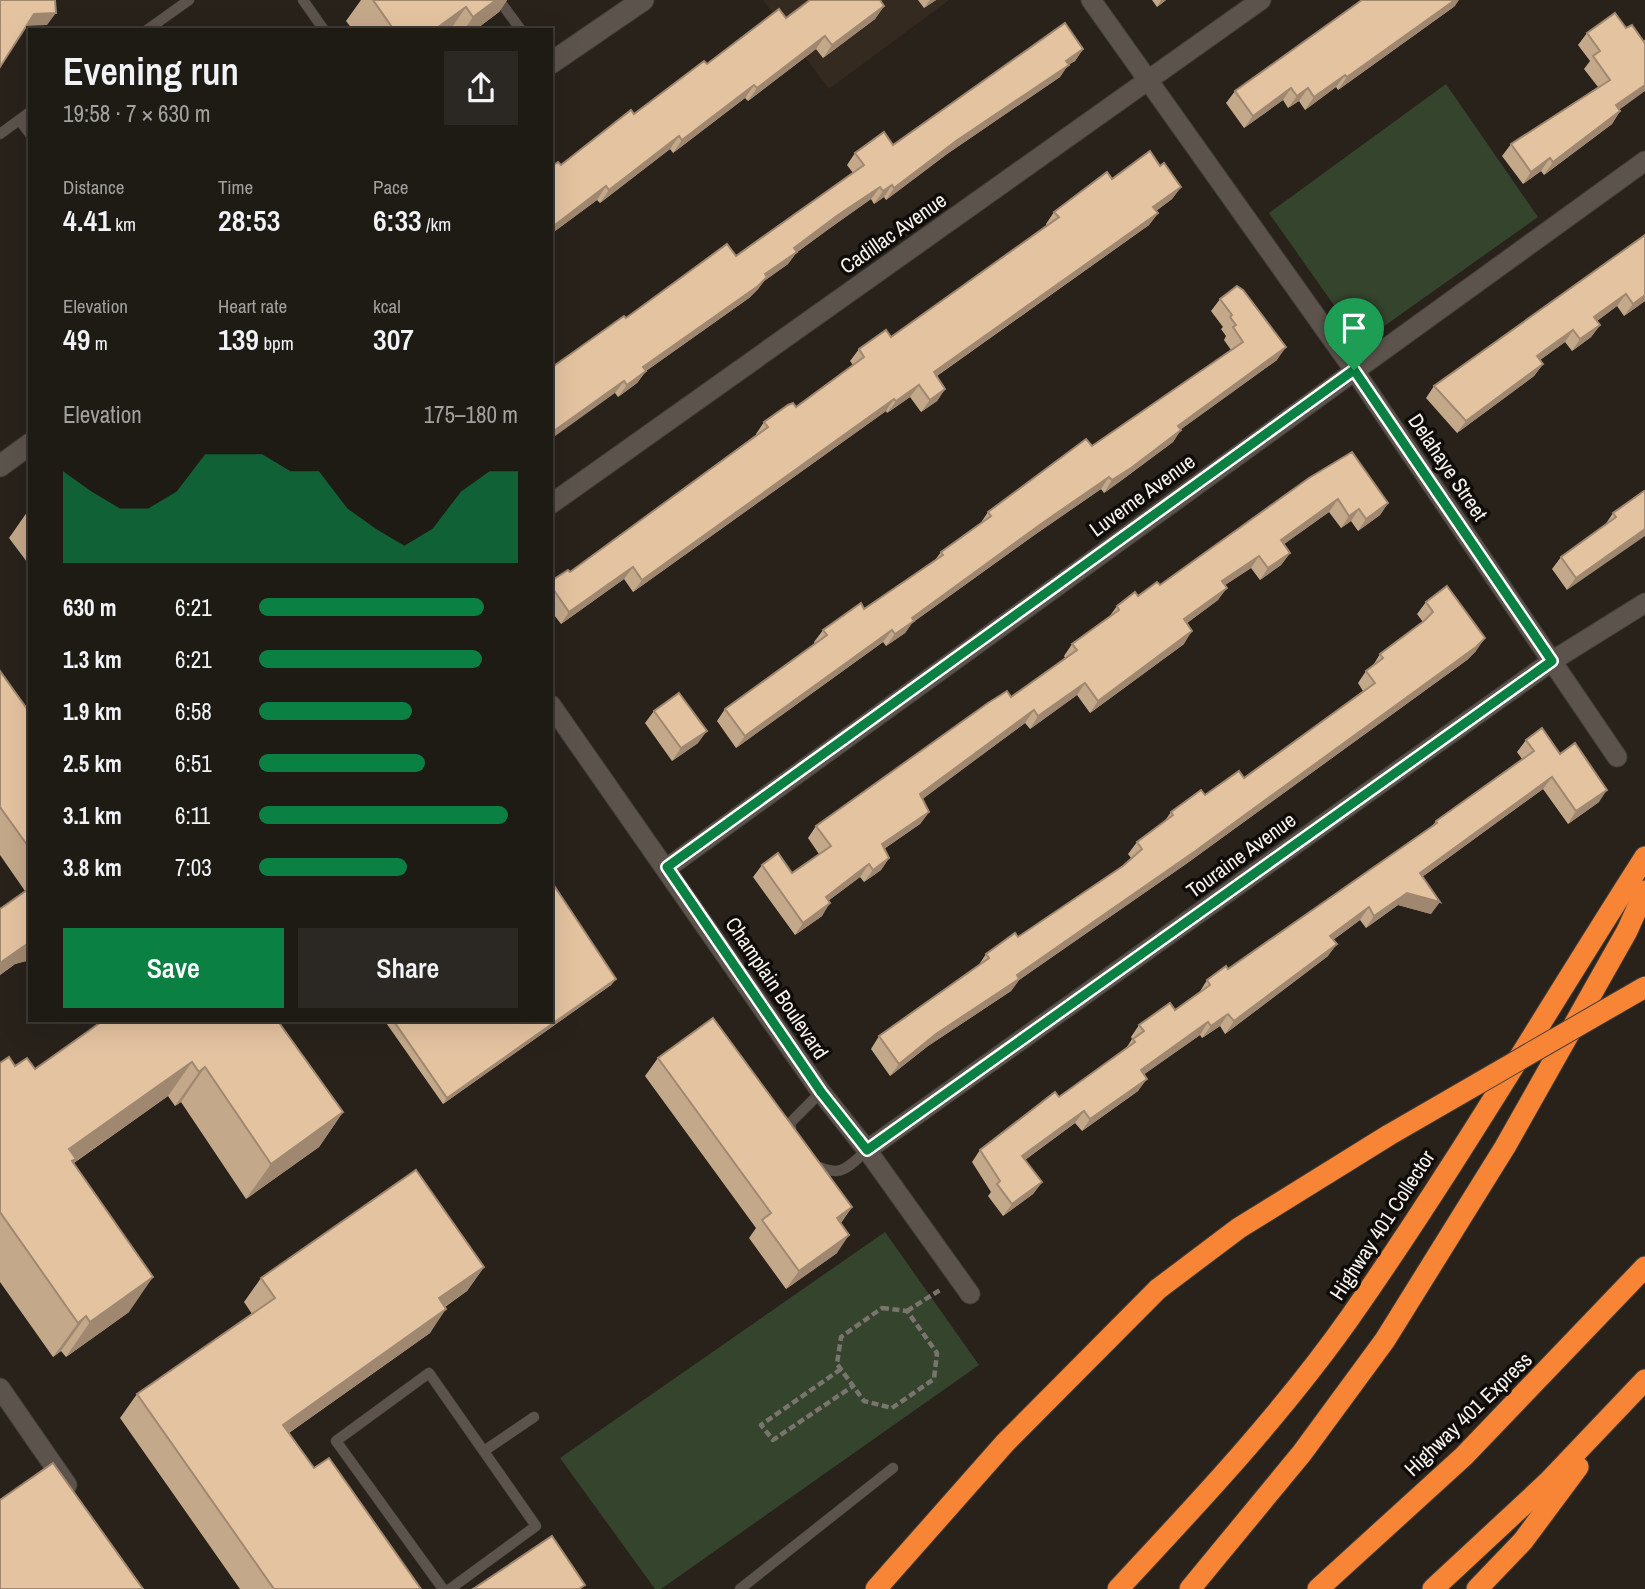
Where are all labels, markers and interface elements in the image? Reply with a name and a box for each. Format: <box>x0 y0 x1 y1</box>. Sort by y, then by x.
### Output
text: Evening run <box>63 46 239 97</box>
button: share <box>444 51 518 125</box>
text: 19:58 · 7 × 630 m <box>63 98 210 129</box>
text: Distance <box>63 174 124 200</box>
text: Time <box>218 174 253 200</box>
text: Pace <box>373 174 409 200</box>
street label: Cadillac Avenue <box>834 186 952 280</box>
text: 4.41 <box>63 200 111 240</box>
text: 28:53 <box>218 200 280 240</box>
text: 6:33 <box>373 200 422 240</box>
text: km <box>111 211 136 237</box>
text: /km <box>422 211 451 237</box>
text: Elevation <box>63 293 128 319</box>
text: Heart rate <box>218 293 287 319</box>
text: kcal <box>373 293 401 319</box>
pin <box>1324 298 1384 370</box>
icon: arrive <box>1335 309 1373 347</box>
text: 49 <box>63 319 90 359</box>
text: 139 <box>218 319 259 359</box>
text: 307 <box>373 319 414 359</box>
text: m <box>90 330 108 356</box>
text: bpm <box>259 330 294 356</box>
text: Elevation <box>63 399 142 430</box>
text: 175–180 m <box>424 399 518 430</box>
street label: Delahaye Street <box>1401 408 1495 526</box>
street label: Luverne Avenue <box>1083 447 1201 543</box>
text: 630 m <box>63 592 116 623</box>
text: 6:21 <box>175 592 212 623</box>
text: 1.3 km <box>63 644 122 675</box>
text: 6:21 <box>175 644 212 675</box>
text: 1.9 km <box>63 696 122 727</box>
text: 6:58 <box>175 696 212 727</box>
text: 2.5 km <box>63 748 122 779</box>
text: 6:51 <box>175 748 212 779</box>
text: 3.1 km <box>63 800 122 831</box>
text: 6:11 <box>175 800 210 831</box>
street label: Touraine Avenue <box>1180 805 1302 905</box>
text: 3.8 km <box>63 852 122 883</box>
text: 7:03 <box>175 852 212 883</box>
street label: Champlain Boulevard <box>719 911 835 1065</box>
button: Save <box>63 928 284 1008</box>
button: Share <box>298 928 518 1008</box>
street label: Highway 401 Collector <box>1323 1144 1441 1306</box>
street label: Highway 401 Express <box>1398 1345 1538 1483</box>

